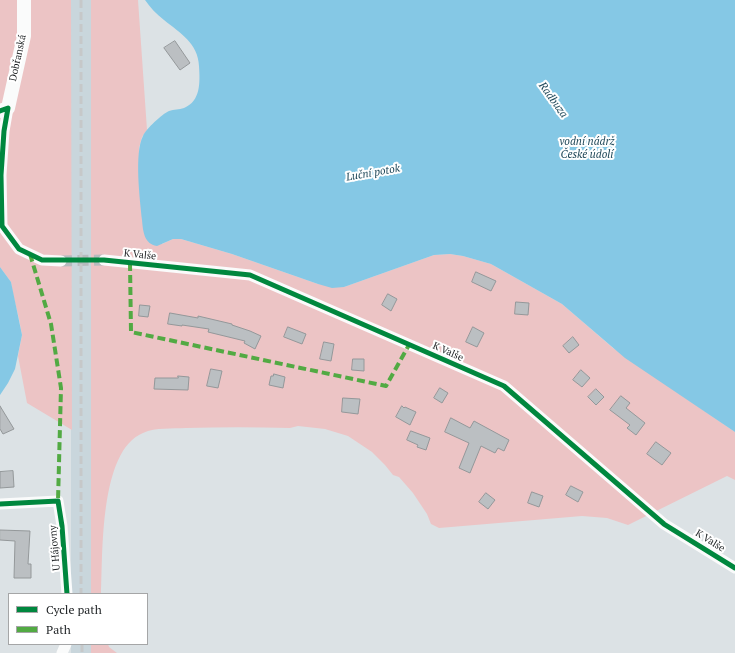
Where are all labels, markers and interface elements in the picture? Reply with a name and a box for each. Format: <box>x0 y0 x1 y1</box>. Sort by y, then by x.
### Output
street label: Dobřanská <box>7 34 29 82</box>
water label: Radbuza <box>536 80 570 120</box>
water label: vodní nádrž České údolí <box>560 135 614 161</box>
water label: Luční potok <box>345 162 401 184</box>
street label: K Valše <box>123 247 157 263</box>
street label: K Valše <box>431 340 465 364</box>
street label: U Hájovny <box>47 525 63 571</box>
street label: K Valše <box>693 527 727 555</box>
legend <box>8 593 148 645</box>
text: Cycle path <box>46 602 102 617</box>
text: Path <box>46 622 71 637</box>

